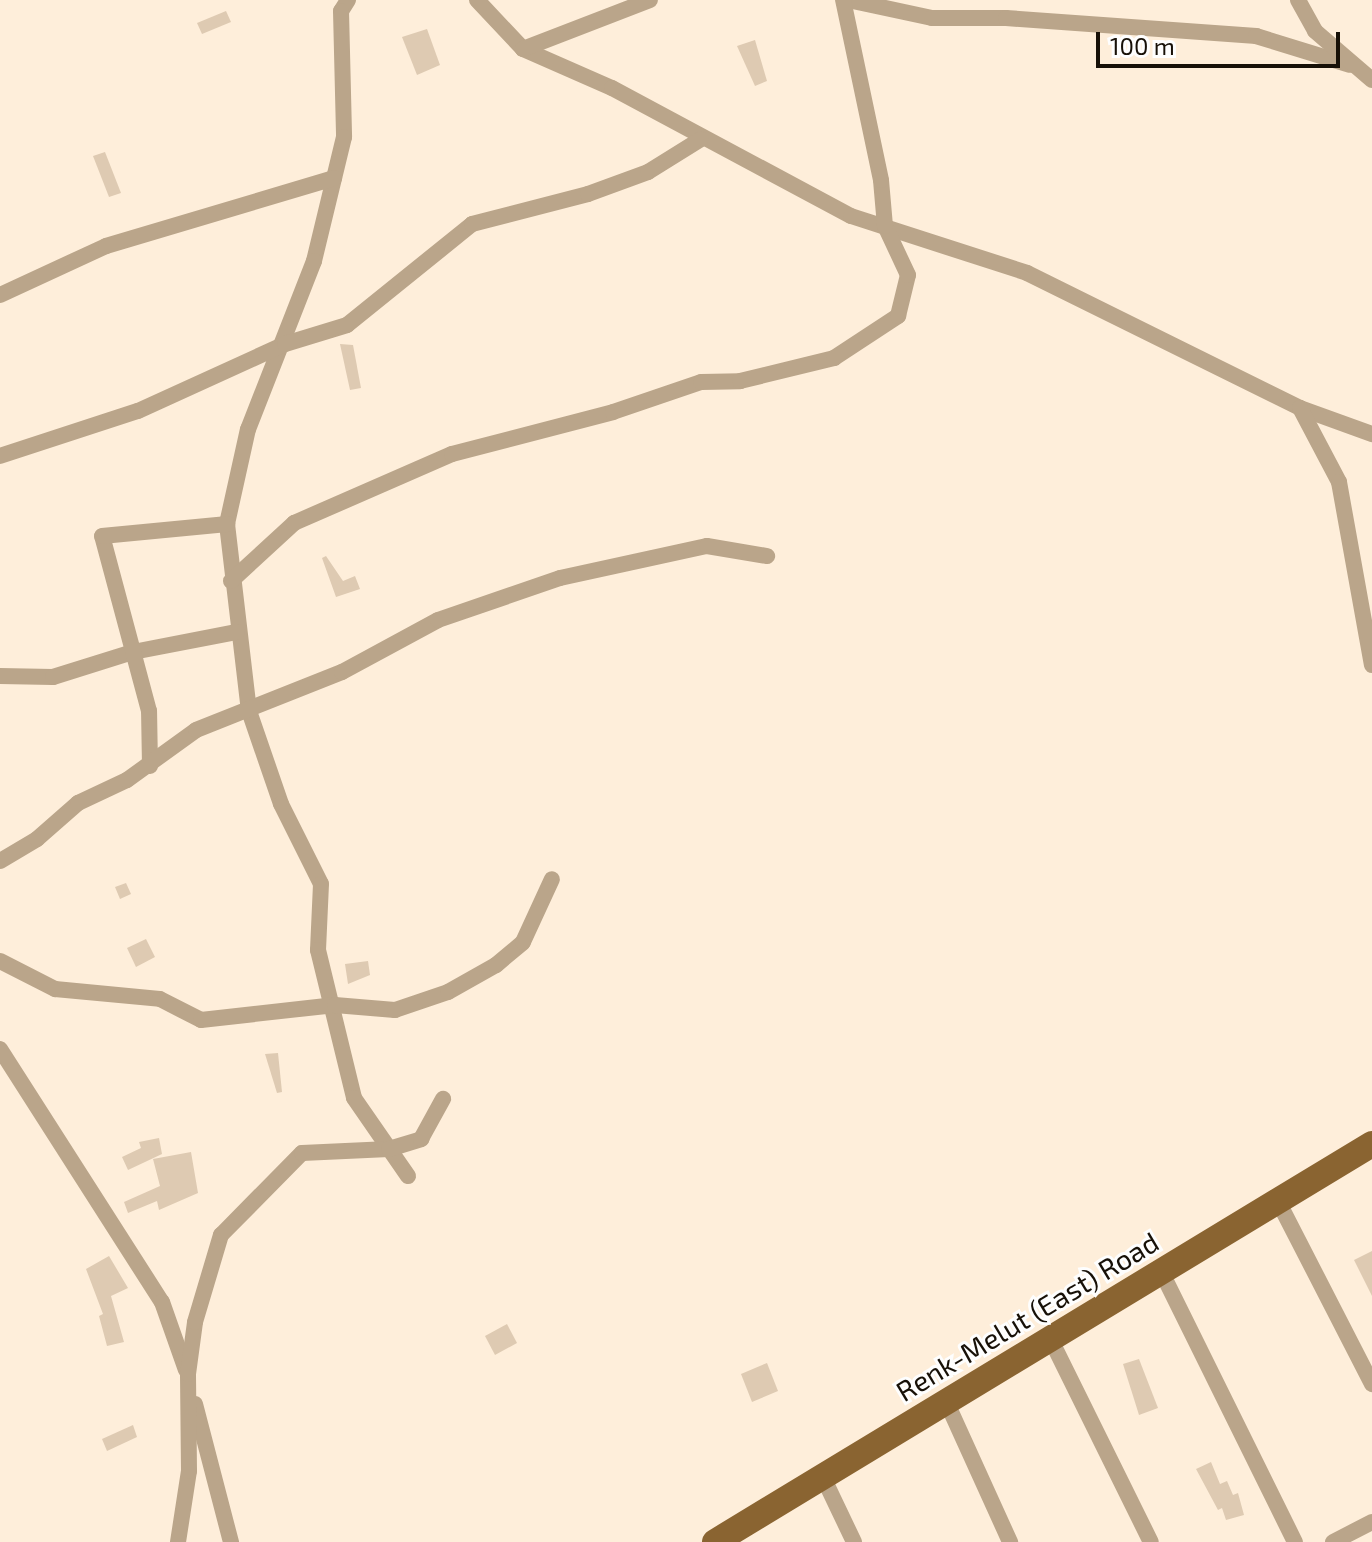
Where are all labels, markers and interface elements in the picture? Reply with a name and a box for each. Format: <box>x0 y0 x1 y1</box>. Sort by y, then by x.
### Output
scale bar <box>1100 16 1344 66</box>
text: 100 m <box>1110 31 1175 60</box>
street label: Renk-Melut (East) Road <box>890 1224 1164 1408</box>

